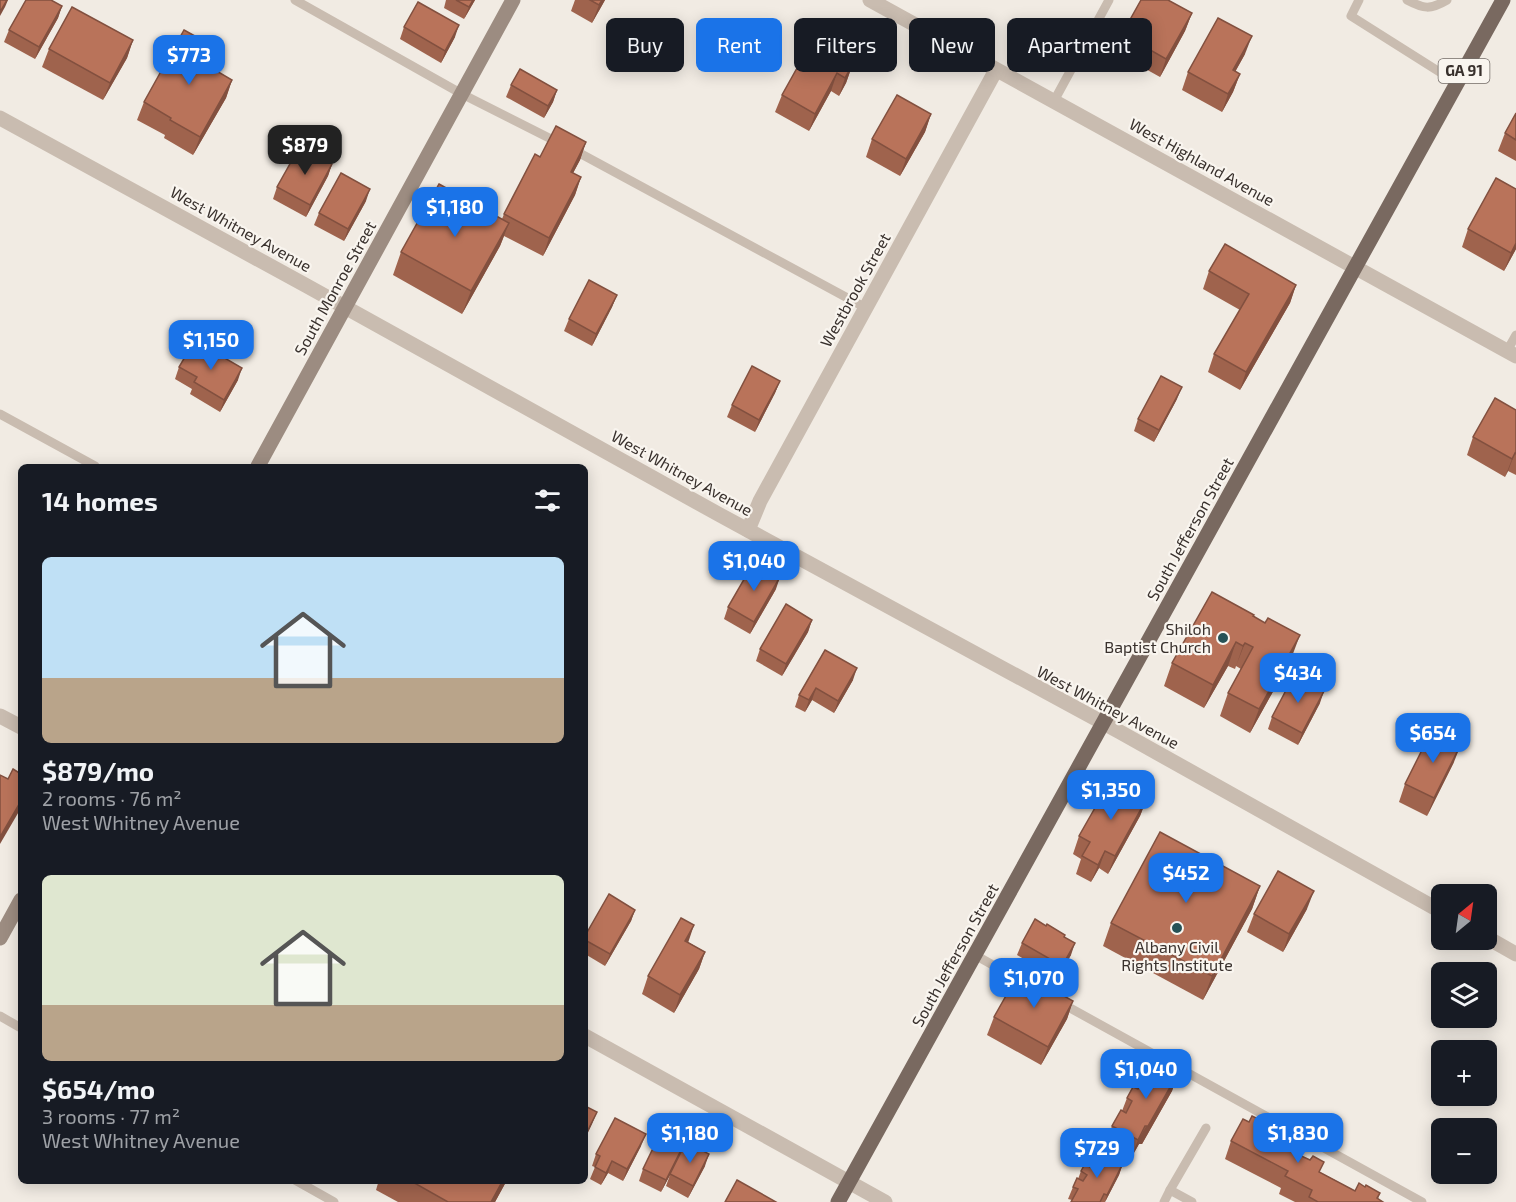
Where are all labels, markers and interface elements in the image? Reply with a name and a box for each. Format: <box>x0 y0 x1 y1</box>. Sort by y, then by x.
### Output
chip: Buy <box>606 18 684 72</box>
chip: Rent <box>696 18 782 72</box>
chip: Filters <box>794 18 897 72</box>
chip: New <box>909 18 995 72</box>
chip: Apartment <box>1007 18 1152 72</box>
pin: $773 <box>153 35 225 86</box>
text: $773 <box>167 42 211 66</box>
road number: GA 91 <box>1438 59 1490 83</box>
street label: West Highland Avenue <box>1126 114 1278 209</box>
pin: $879 <box>269 125 341 176</box>
text: $879 <box>282 132 328 156</box>
street label: West Whitney Avenue <box>167 182 315 275</box>
pin: $1,180 <box>406 187 504 238</box>
text: $1,180 <box>426 194 484 218</box>
street label: South Monroe Street <box>290 217 379 358</box>
street label: Westbrook Street <box>815 230 894 350</box>
pin: $1,150 <box>162 320 260 371</box>
text: $1,150 <box>183 327 239 351</box>
street label: West Whitney Avenue <box>608 426 756 519</box>
street label: South Jefferson Street <box>1142 454 1237 604</box>
icon: filters <box>531 484 564 517</box>
text: 14 homes <box>42 485 158 516</box>
pin: $1,040 <box>705 541 803 592</box>
text: $1,040 <box>722 548 786 572</box>
icon: home <box>249 596 357 704</box>
place label: Shiloh Baptist Church <box>1104 619 1211 656</box>
marker: Shiloh Baptist Church <box>1216 631 1230 645</box>
pin: $434 <box>1262 653 1334 704</box>
text: $434 <box>1274 660 1322 684</box>
street label: West Whitney Avenue <box>1034 661 1183 752</box>
pin: $654 <box>1397 713 1469 764</box>
text: $654 <box>1409 720 1457 744</box>
text: $879/mo <box>42 755 154 786</box>
pin: $1,350 <box>1062 770 1160 821</box>
text: $1,350 <box>1081 777 1141 801</box>
text: 2 rooms · 76 m² <box>42 786 181 810</box>
text: West Whitney Avenue <box>42 810 240 834</box>
pin: $452 <box>1150 853 1222 904</box>
text: $452 <box>1163 860 1210 884</box>
street label: South Jefferson Street <box>907 880 1002 1030</box>
north arrow <box>1431 884 1497 950</box>
map controls <box>1431 884 1497 1184</box>
icon: home <box>249 914 357 1022</box>
marker: Albany Civil Rights Institute <box>1170 921 1184 935</box>
place label: Albany Civil Rights Institute <box>1121 937 1233 974</box>
pin: $1,070 <box>985 958 1083 1009</box>
button: layers <box>1431 962 1497 1028</box>
text: $1,070 <box>1004 965 1064 989</box>
button: + <box>1431 1040 1497 1106</box>
pin: $1,040 <box>1097 1049 1195 1100</box>
text: $1,040 <box>1114 1056 1178 1080</box>
text: $654/mo <box>42 1073 155 1104</box>
text: 3 rooms · 77 m² <box>42 1104 180 1128</box>
pin: $1,180 <box>641 1113 739 1164</box>
pin: $1,830 <box>1249 1113 1347 1164</box>
button: − <box>1431 1118 1497 1184</box>
text: $1,180 <box>661 1120 719 1144</box>
text: $1,830 <box>1267 1120 1329 1144</box>
text: West Whitney Avenue <box>42 1128 240 1152</box>
pin: $729 <box>1061 1128 1133 1179</box>
text: $729 <box>1074 1135 1120 1159</box>

